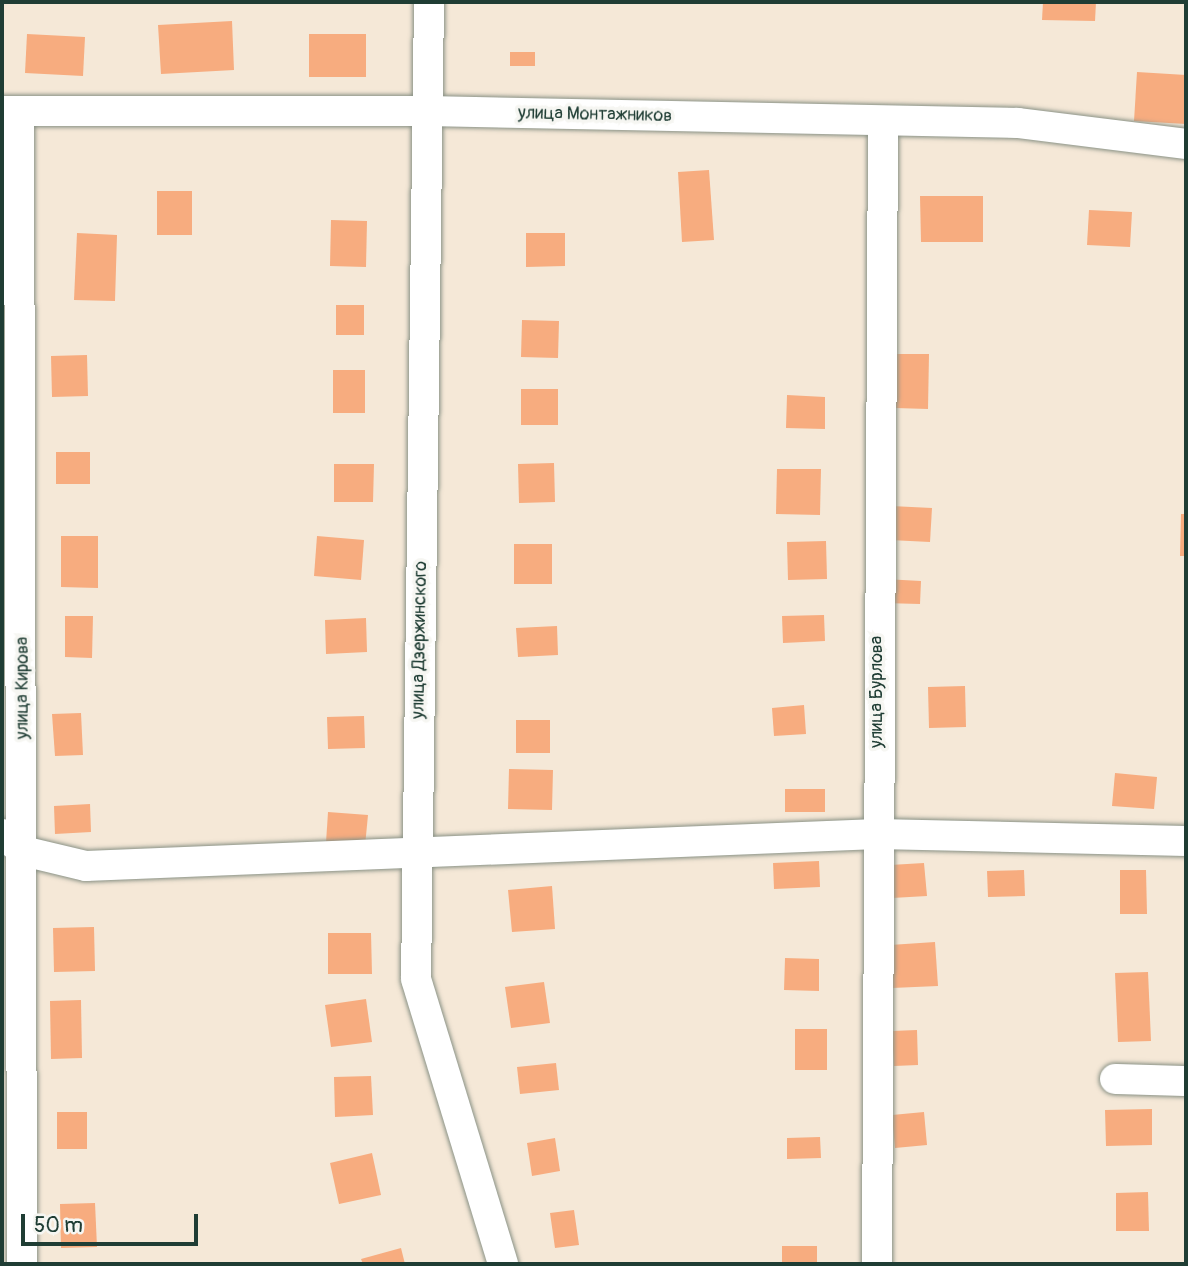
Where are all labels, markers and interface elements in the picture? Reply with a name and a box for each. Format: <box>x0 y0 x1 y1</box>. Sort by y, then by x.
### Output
street label: улица Монтажников <box>518 103 672 127</box>
street label: улица Дзержинского <box>408 561 432 719</box>
street label: улица Бурлова <box>866 636 888 748</box>
street label: улица Кирова <box>12 637 34 739</box>
scale bar <box>24 1200 201 1244</box>
text: 50 m <box>34 1212 83 1239</box>

